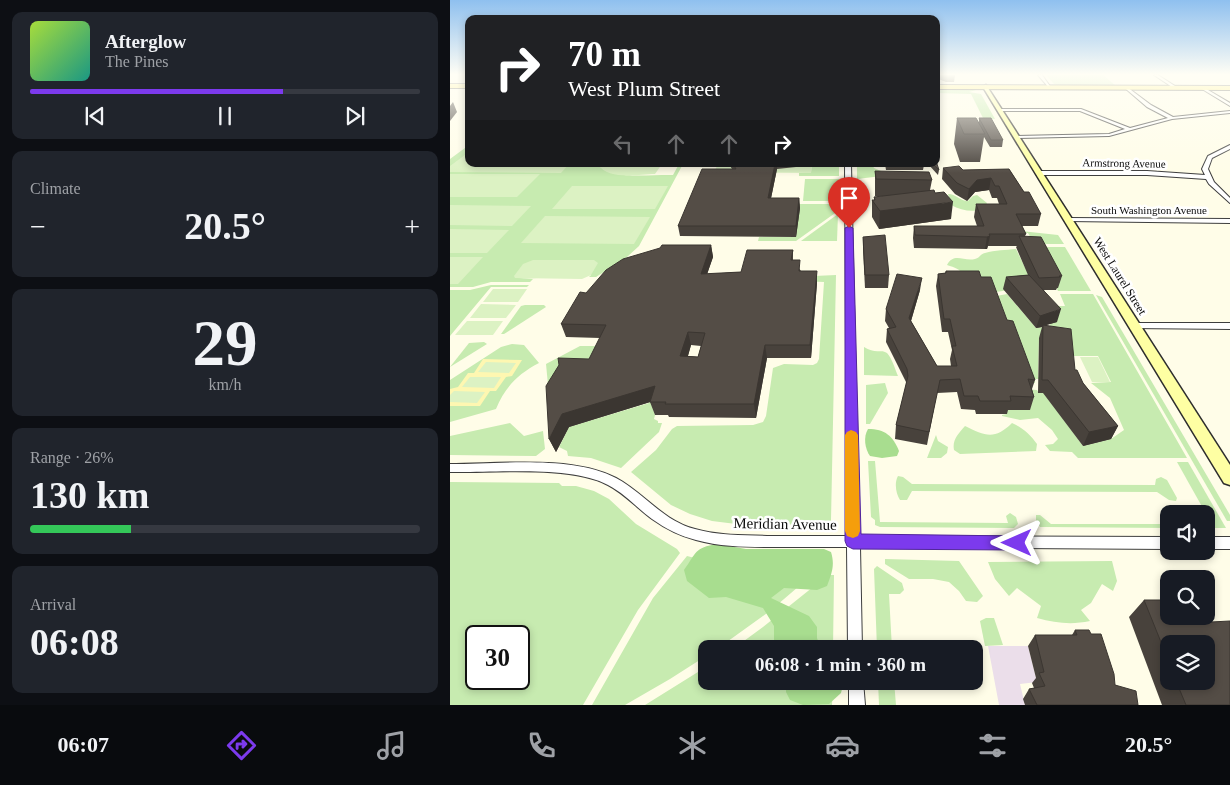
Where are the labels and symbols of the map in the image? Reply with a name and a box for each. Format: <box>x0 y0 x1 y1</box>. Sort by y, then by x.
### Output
street label: Armstrong Avenue <box>1082 156 1166 170</box>
pin <box>828 177 870 228</box>
street label: South Washington Avenue <box>1091 204 1207 216</box>
street label: West Laurel Street <box>1090 235 1150 318</box>
street label: Meridian Avenue <box>733 515 837 533</box>
position arrow <box>990 516 1042 568</box>
speed limit sign: 30 <box>465 625 530 690</box>

